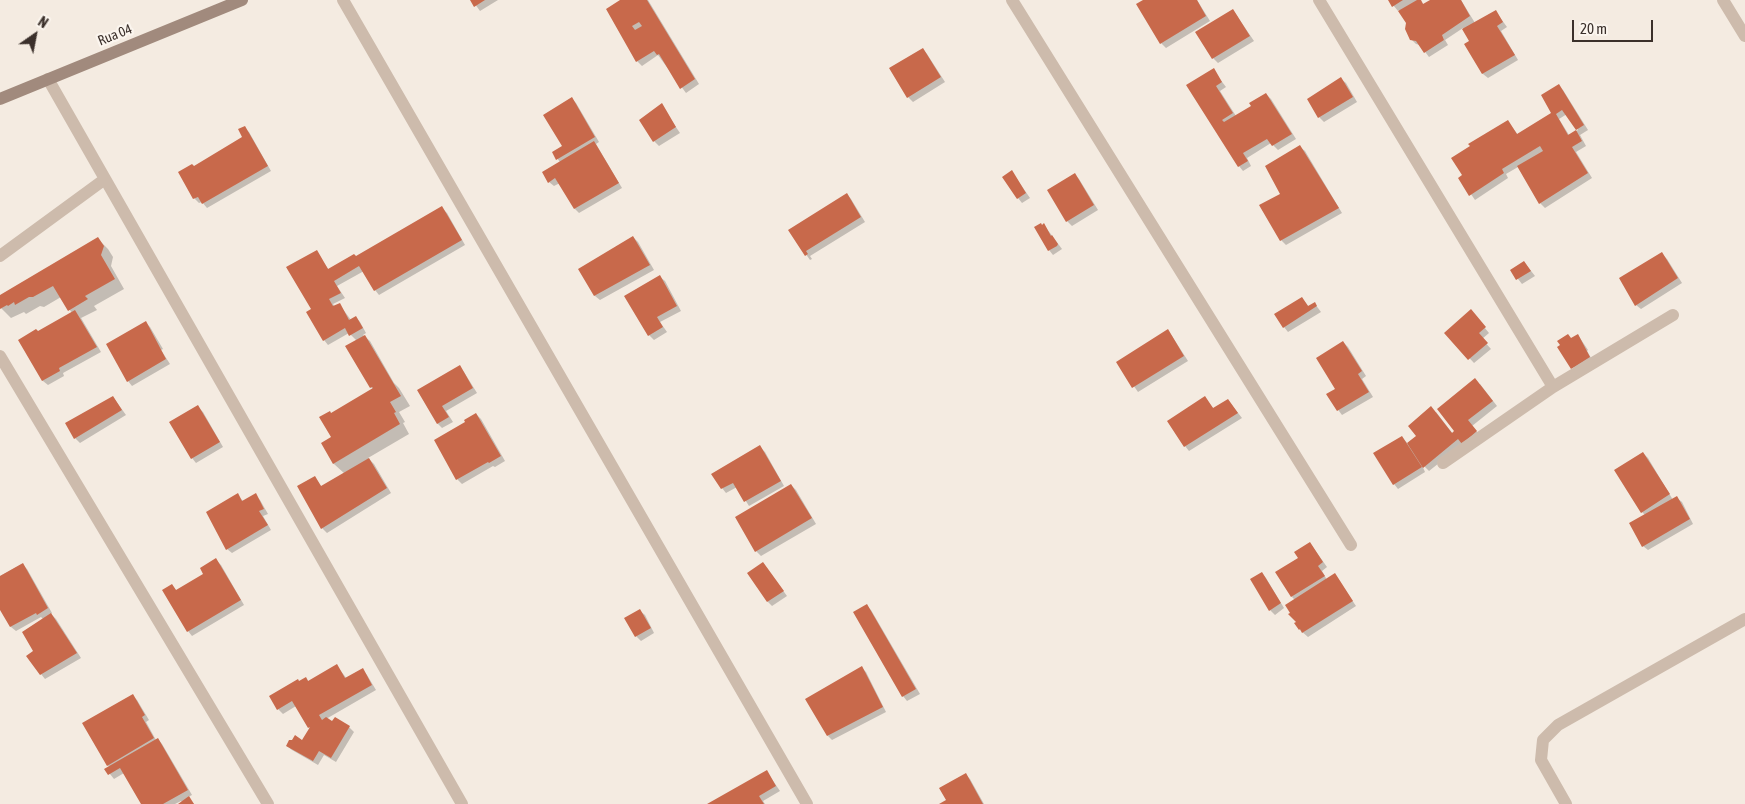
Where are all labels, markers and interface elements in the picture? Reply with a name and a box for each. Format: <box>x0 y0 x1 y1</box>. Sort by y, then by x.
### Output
north arrow <box>10 10 60 60</box>
scale bar <box>1575 10 1656 42</box>
text: N <box>35 13 51 31</box>
text: 20 m <box>1580 20 1607 37</box>
street label: Rua 04 <box>95 21 135 49</box>

